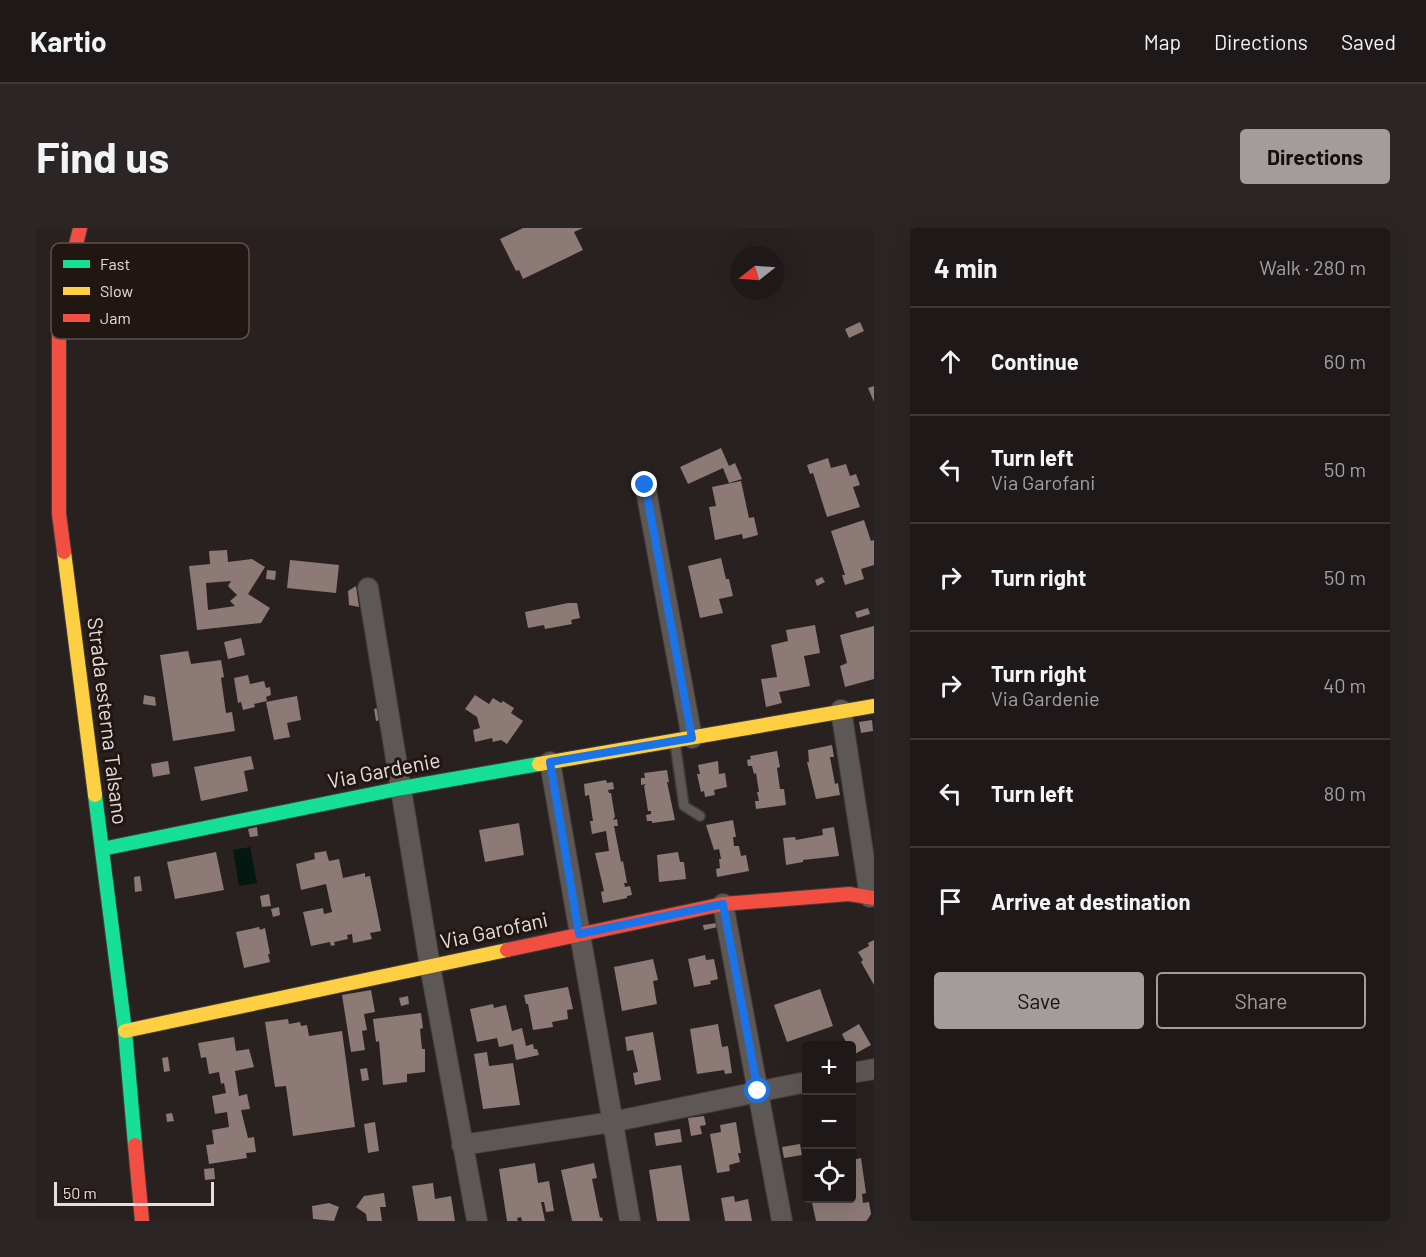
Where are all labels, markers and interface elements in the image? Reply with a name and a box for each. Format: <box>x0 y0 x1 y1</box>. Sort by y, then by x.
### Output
text: Kartio <box>30 24 107 58</box>
text: Map <box>1144 29 1181 54</box>
text: Directions <box>1214 29 1308 54</box>
text: Saved <box>1341 29 1396 54</box>
button: Directions <box>1240 129 1390 184</box>
text: Find us <box>36 131 169 181</box>
legend <box>51 243 249 339</box>
north arrow <box>730 246 784 300</box>
text: 4 min <box>934 252 998 283</box>
text: Fast <box>100 254 130 273</box>
text: Walk · 280 m <box>1259 255 1366 279</box>
text: Slow <box>100 281 133 300</box>
text: Jam <box>100 308 131 327</box>
icon: ahead <box>934 345 967 378</box>
text: Continue <box>991 348 1079 374</box>
text: 60 m <box>1324 349 1366 373</box>
text: Turn left <box>991 444 1074 470</box>
icon: left <box>934 453 967 486</box>
text: 50 m <box>1324 457 1366 481</box>
text: Via Garofani <box>991 470 1095 494</box>
route end <box>631 471 657 497</box>
icon: right <box>934 561 967 594</box>
text: Turn right <box>991 564 1086 590</box>
text: 50 m <box>1324 565 1366 589</box>
street label: Strada esterna Talsano <box>83 616 134 826</box>
text: Turn right <box>991 660 1086 686</box>
icon: right <box>934 669 967 702</box>
text: 40 m <box>1323 673 1366 697</box>
text: Via Gardenie <box>991 686 1100 710</box>
street label: Via Gardenie <box>325 746 442 793</box>
icon: left <box>934 777 967 810</box>
text: Turn left <box>991 780 1074 806</box>
text: 80 m <box>1324 781 1366 805</box>
icon: arrive <box>934 885 967 918</box>
text: Arrive at destination <box>991 888 1190 914</box>
street label: Via Garofani <box>438 906 550 953</box>
button: Save <box>934 972 1144 1029</box>
button: Share <box>1156 972 1366 1029</box>
map controls <box>802 1041 856 1203</box>
button: + <box>802 1041 856 1095</box>
route start <box>744 1077 770 1103</box>
button: − <box>802 1095 856 1149</box>
button: locate <box>802 1149 856 1203</box>
scale bar <box>54 1179 214 1206</box>
text: 50 m <box>63 1183 97 1202</box>

